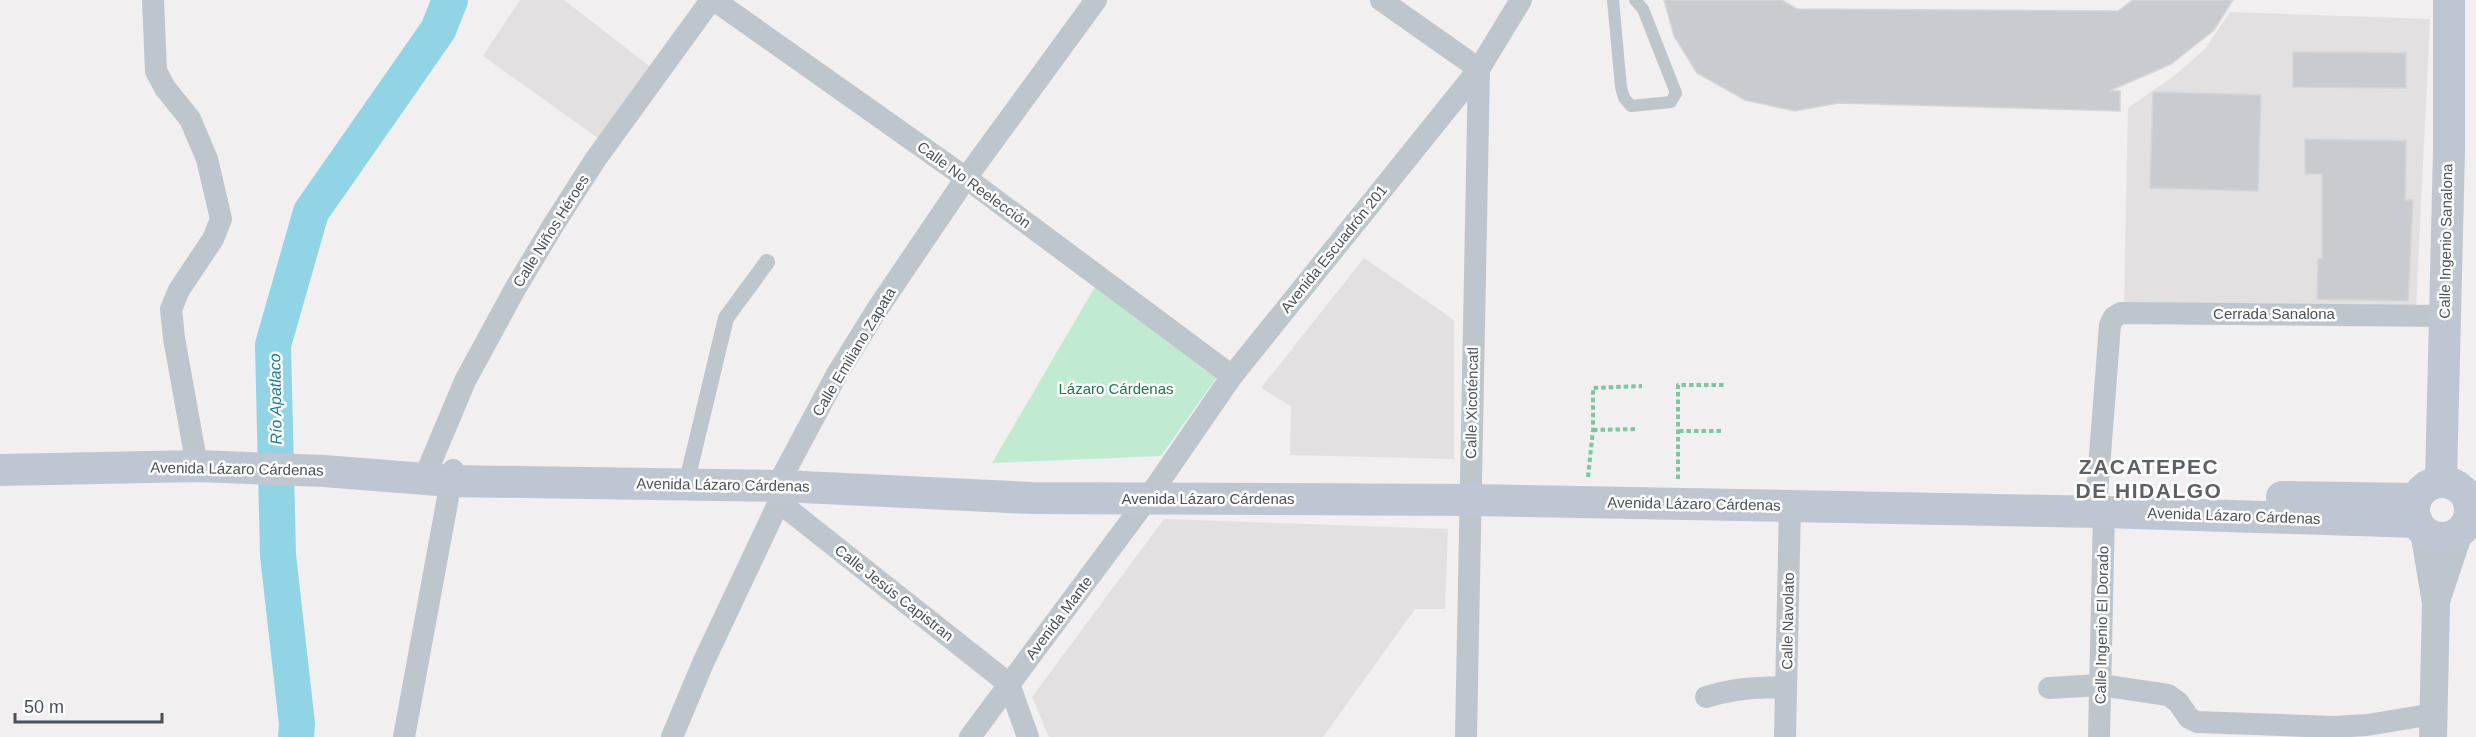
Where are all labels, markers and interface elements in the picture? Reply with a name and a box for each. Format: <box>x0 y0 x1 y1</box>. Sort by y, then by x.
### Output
street label: Calle No Reelección <box>914 138 1034 231</box>
street label: Calle Ingenio Sanalona <box>2436 163 2455 319</box>
street label: Calle Niños Héroes <box>509 171 592 290</box>
street label: Avenida Escuadrón 201 <box>1277 182 1390 316</box>
street label: Calle Emiliano Zapata <box>808 284 899 419</box>
street label: Cerrada Sanalona <box>2213 305 2336 322</box>
street label: Calle Xicoténcatl <box>1462 347 1481 459</box>
water label: Río Apatlaco <box>266 353 285 445</box>
park label: Lázaro Cárdenas <box>1058 380 1174 397</box>
district label: ZACATEPEC DE HIDALGO <box>2076 455 2222 502</box>
street label: Avenida Lázaro Cárdenas <box>150 458 324 479</box>
street label: Avenida Lázaro Cárdenas <box>636 474 810 495</box>
street label: Avenida Lázaro Cárdenas <box>1121 490 1295 507</box>
street label: Avenida Lázaro Cárdenas <box>1607 493 1781 514</box>
street label: Avenida Lázaro Cárdenas <box>2147 504 2321 527</box>
street label: Calle Jesús Capistran <box>832 541 957 644</box>
street label: Calle Ingenio El Dorado <box>2092 546 2111 704</box>
street label: Calle Navolato <box>1778 572 1797 670</box>
street label: Avenida Mante <box>1022 573 1095 663</box>
scale bar <box>15 686 162 724</box>
text: 50 m <box>24 697 64 717</box>

